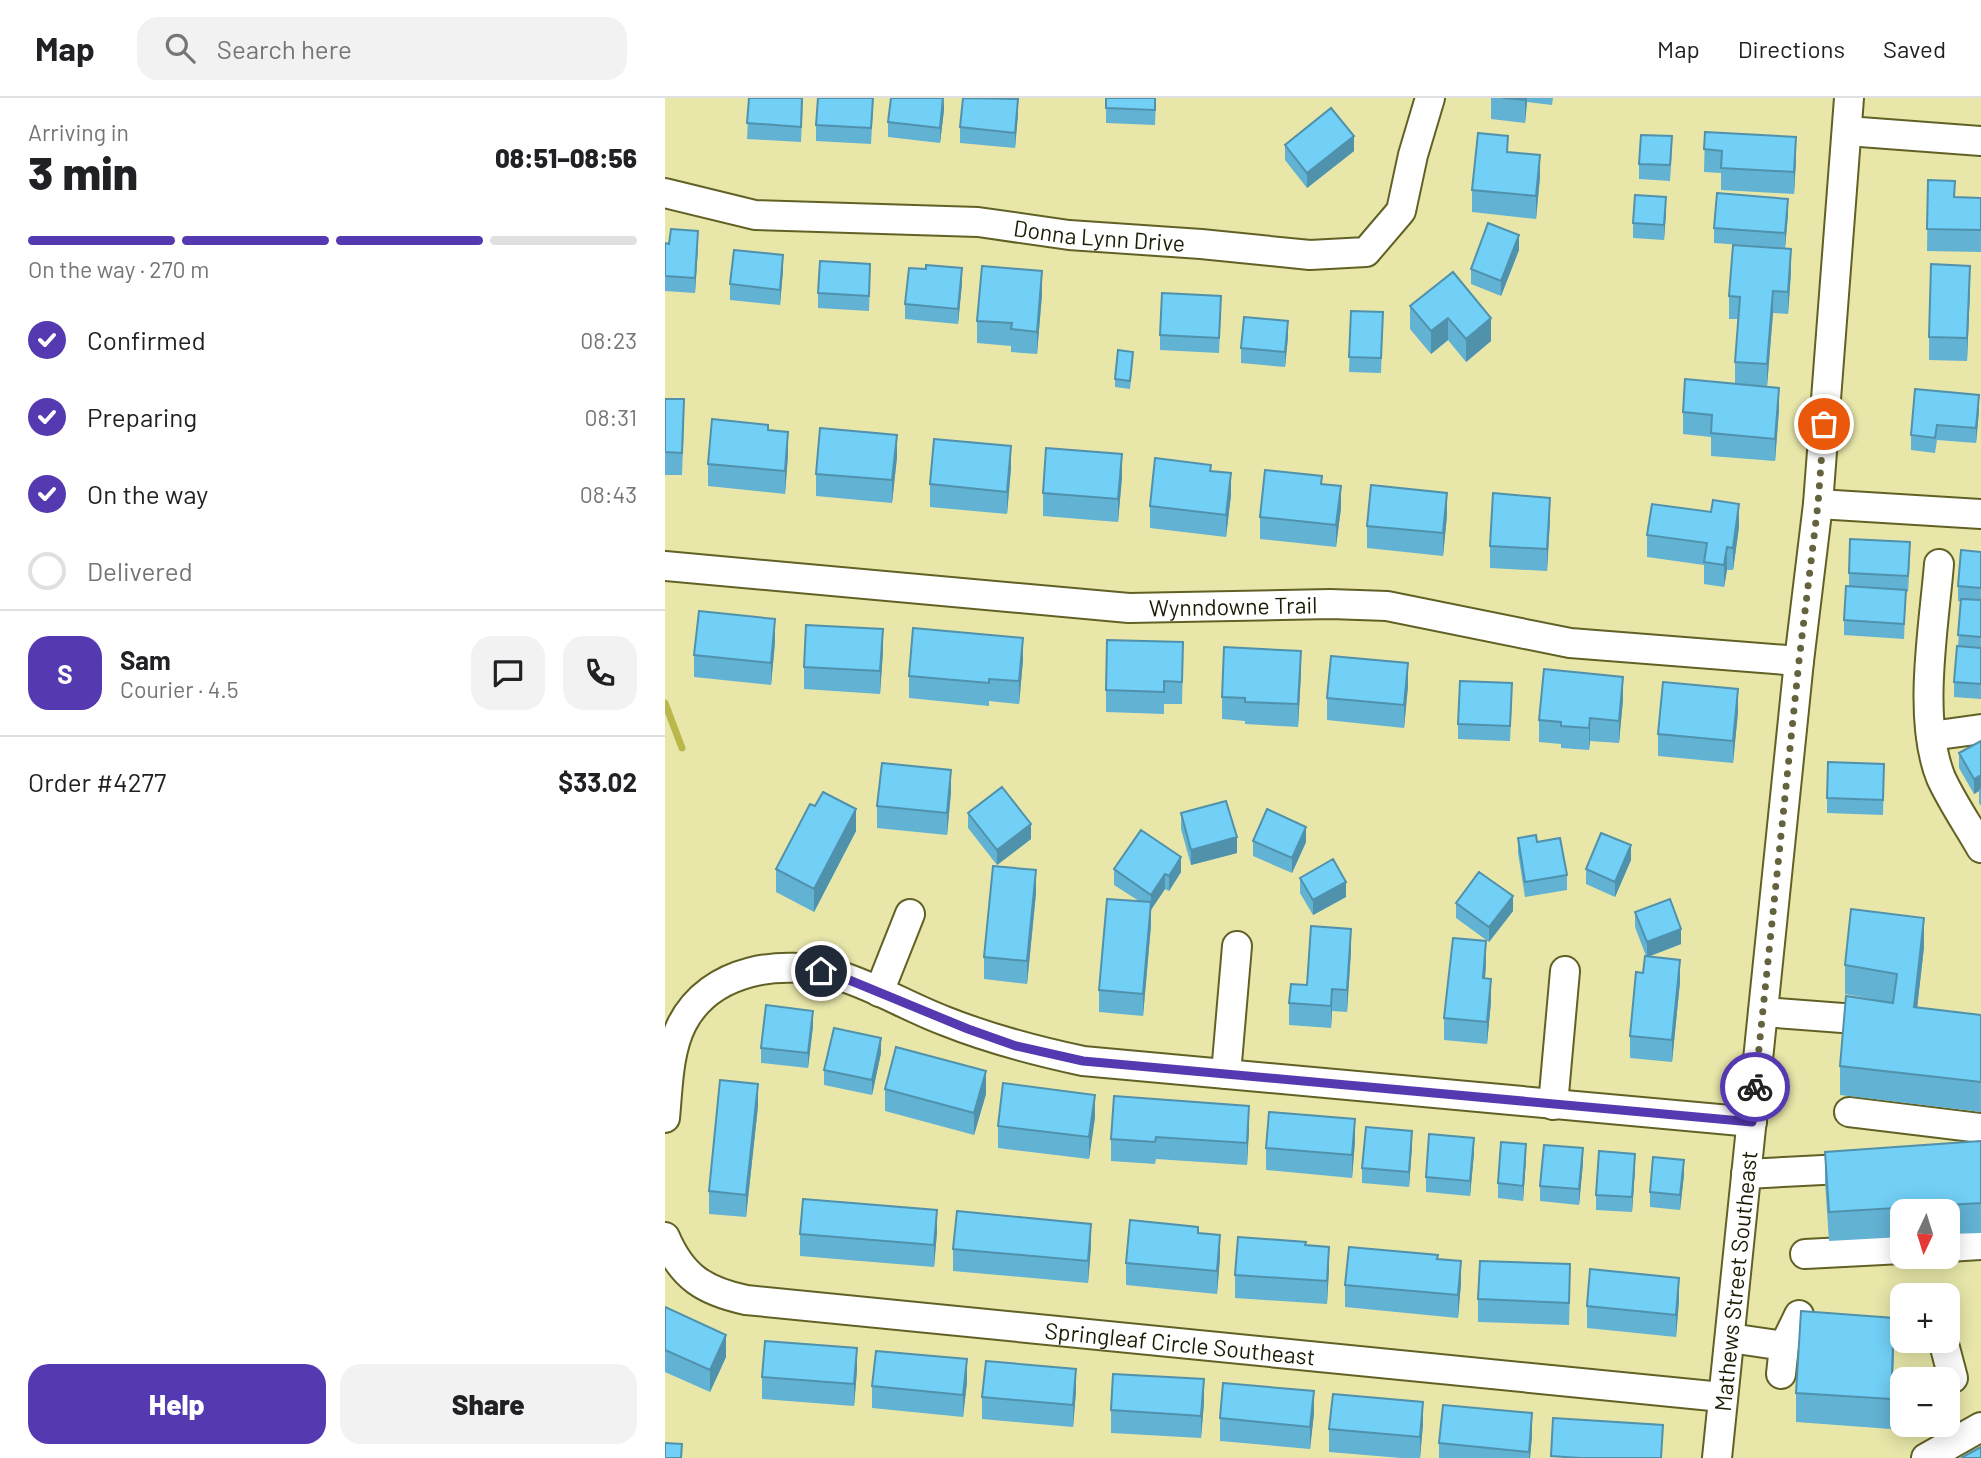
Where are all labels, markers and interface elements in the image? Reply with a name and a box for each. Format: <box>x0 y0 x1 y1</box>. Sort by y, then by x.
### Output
search box <box>137 17 627 80</box>
text: Map <box>35 28 95 68</box>
icon: search <box>161 29 199 67</box>
text: Search here <box>217 33 352 64</box>
text: Map <box>1657 34 1700 63</box>
text: Directions <box>1738 34 1845 63</box>
text: Saved <box>1883 34 1946 63</box>
text: Arriving in <box>28 118 129 146</box>
text: 08:51–08:56 <box>495 142 637 173</box>
text: 3 min <box>28 144 138 199</box>
street label: Donna Lynn Drive <box>1012 213 1186 257</box>
text: On the way · 270 m <box>28 255 209 283</box>
icon: check <box>28 321 66 359</box>
text: Confirmed <box>87 324 206 355</box>
text: 08:23 <box>580 326 637 354</box>
pin <box>1794 394 1854 454</box>
icon: check <box>28 398 66 436</box>
text: Preparing <box>87 401 197 432</box>
text: 08:31 <box>584 403 637 431</box>
icon: bag <box>1805 405 1843 443</box>
icon: check <box>28 475 66 513</box>
text: On the way <box>87 478 208 509</box>
text: 08:43 <box>580 480 637 508</box>
text: Delivered <box>87 555 193 586</box>
street label: Wynndowne Trail <box>1148 590 1318 622</box>
button: chat <box>471 636 545 710</box>
button: phone <box>563 636 637 710</box>
text: Sam <box>120 644 171 675</box>
text: S <box>57 658 73 689</box>
text: Courier · 4.5 <box>120 675 239 703</box>
text: Order #4277 <box>28 766 166 797</box>
text: $33.02 <box>558 766 637 797</box>
pin <box>791 941 851 1001</box>
icon: home <box>802 952 840 990</box>
courier <box>1720 1052 1790 1122</box>
icon: bike <box>1736 1068 1774 1106</box>
street label: Mathews Street Southeast <box>1708 1149 1763 1413</box>
north arrow <box>1890 1199 1960 1269</box>
map controls <box>1890 1199 1960 1437</box>
button: + <box>1890 1283 1960 1353</box>
street label: Springleaf Circle Southeast <box>1043 1316 1316 1370</box>
button: Help <box>28 1364 326 1444</box>
button: Share <box>340 1364 637 1444</box>
button: − <box>1890 1367 1960 1437</box>

